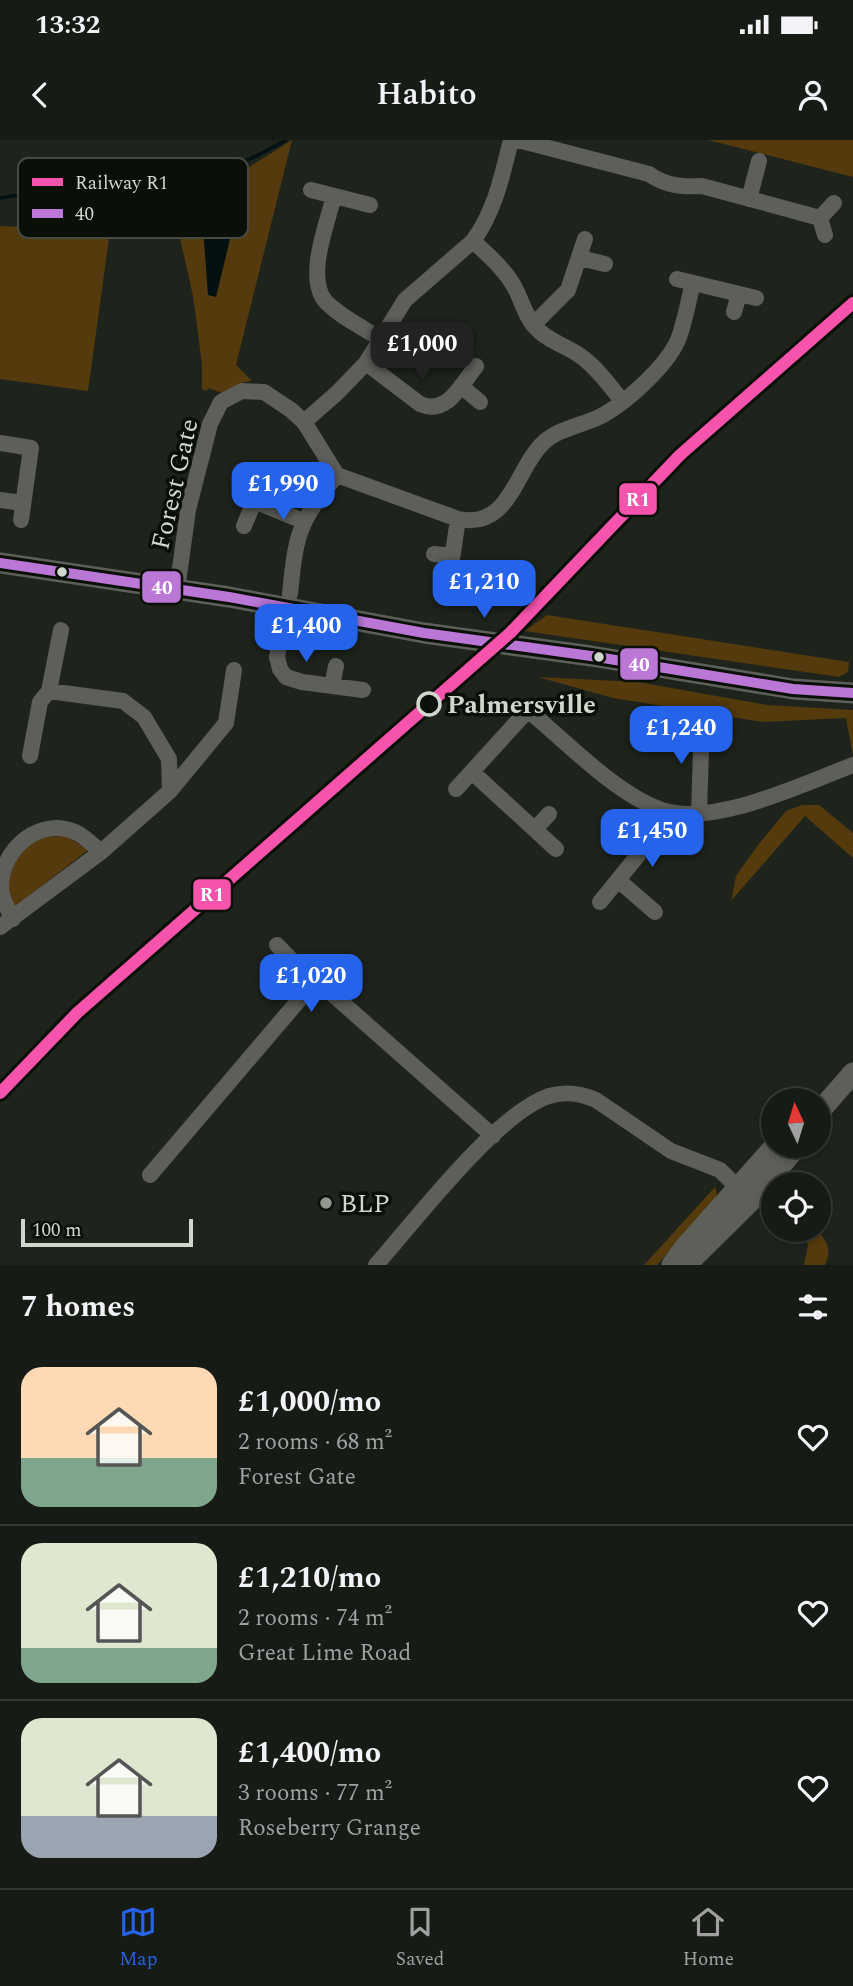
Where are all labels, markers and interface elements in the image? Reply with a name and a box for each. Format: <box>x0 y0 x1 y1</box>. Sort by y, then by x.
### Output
text: 13:32 <box>35 5 100 45</box>
text: Habito <box>376 70 477 119</box>
icon: back <box>21 76 59 114</box>
icon: person <box>794 76 832 114</box>
legend <box>18 158 248 238</box>
text: Railway R1 <box>75 169 168 198</box>
text: 40 <box>75 200 94 229</box>
pin: £1,000 <box>365 322 479 382</box>
text: £1,000 <box>387 327 457 362</box>
street label: Forest Gate <box>140 415 209 554</box>
pin: £1,990 <box>226 462 340 522</box>
text: £1,990 <box>248 467 318 502</box>
line badge: R1 <box>618 482 658 516</box>
text: R1 <box>626 486 650 515</box>
pin: £1,210 <box>427 560 541 620</box>
unlabelled marker <box>55 565 69 579</box>
text: £1,210 <box>449 565 519 600</box>
line badge: 40 <box>141 570 182 604</box>
text: 40 <box>151 574 173 603</box>
pin: £1,400 <box>249 604 363 664</box>
text: £1,400 <box>271 609 341 644</box>
line badge: 40 <box>619 647 659 681</box>
unlabelled marker <box>592 650 606 664</box>
text: 40 <box>628 651 650 680</box>
place label: Palmersville <box>447 685 596 725</box>
marker: Palmersville <box>417 692 441 716</box>
pin: £1,240 <box>624 706 738 766</box>
text: £1,240 <box>646 711 716 746</box>
pin: £1,450 <box>595 810 709 869</box>
text: £1,450 <box>617 814 687 849</box>
line badge: R1 <box>192 878 232 911</box>
text: R1 <box>200 881 224 910</box>
pin: £1,020 <box>254 954 368 1014</box>
text: £1,020 <box>276 959 346 994</box>
north arrow <box>761 1088 831 1158</box>
map controls <box>761 1088 831 1242</box>
button: locate <box>761 1172 831 1242</box>
place label: BLP <box>340 1184 390 1224</box>
marker: BLP <box>318 1195 334 1211</box>
scale bar <box>21 1216 192 1248</box>
text: 100 m <box>32 1216 82 1245</box>
text: 7 homes <box>21 1284 135 1330</box>
icon: filters <box>794 1288 832 1326</box>
text: £1,000/mo <box>238 1379 381 1425</box>
icon: home <box>77 1395 161 1479</box>
icon: heart <box>794 1418 832 1456</box>
text: 2 rooms · 68 m² <box>238 1425 392 1460</box>
text: Forest Gate <box>238 1460 356 1495</box>
text: £1,210/mo <box>238 1555 381 1601</box>
icon: home <box>77 1571 161 1655</box>
icon: heart <box>794 1594 832 1632</box>
text: 2 rooms · 74 m² <box>238 1601 392 1636</box>
text: Great Lime Road <box>238 1636 411 1671</box>
text: £1,400/mo <box>238 1730 381 1776</box>
icon: home <box>77 1746 161 1830</box>
icon: heart <box>794 1769 832 1807</box>
text: 3 rooms · 77 m² <box>238 1776 392 1811</box>
text: Roseberry Grange <box>238 1811 421 1846</box>
tab: Map <box>119 1903 157 1974</box>
tab: Saved <box>396 1903 444 1974</box>
tab: Home <box>683 1903 734 1974</box>

